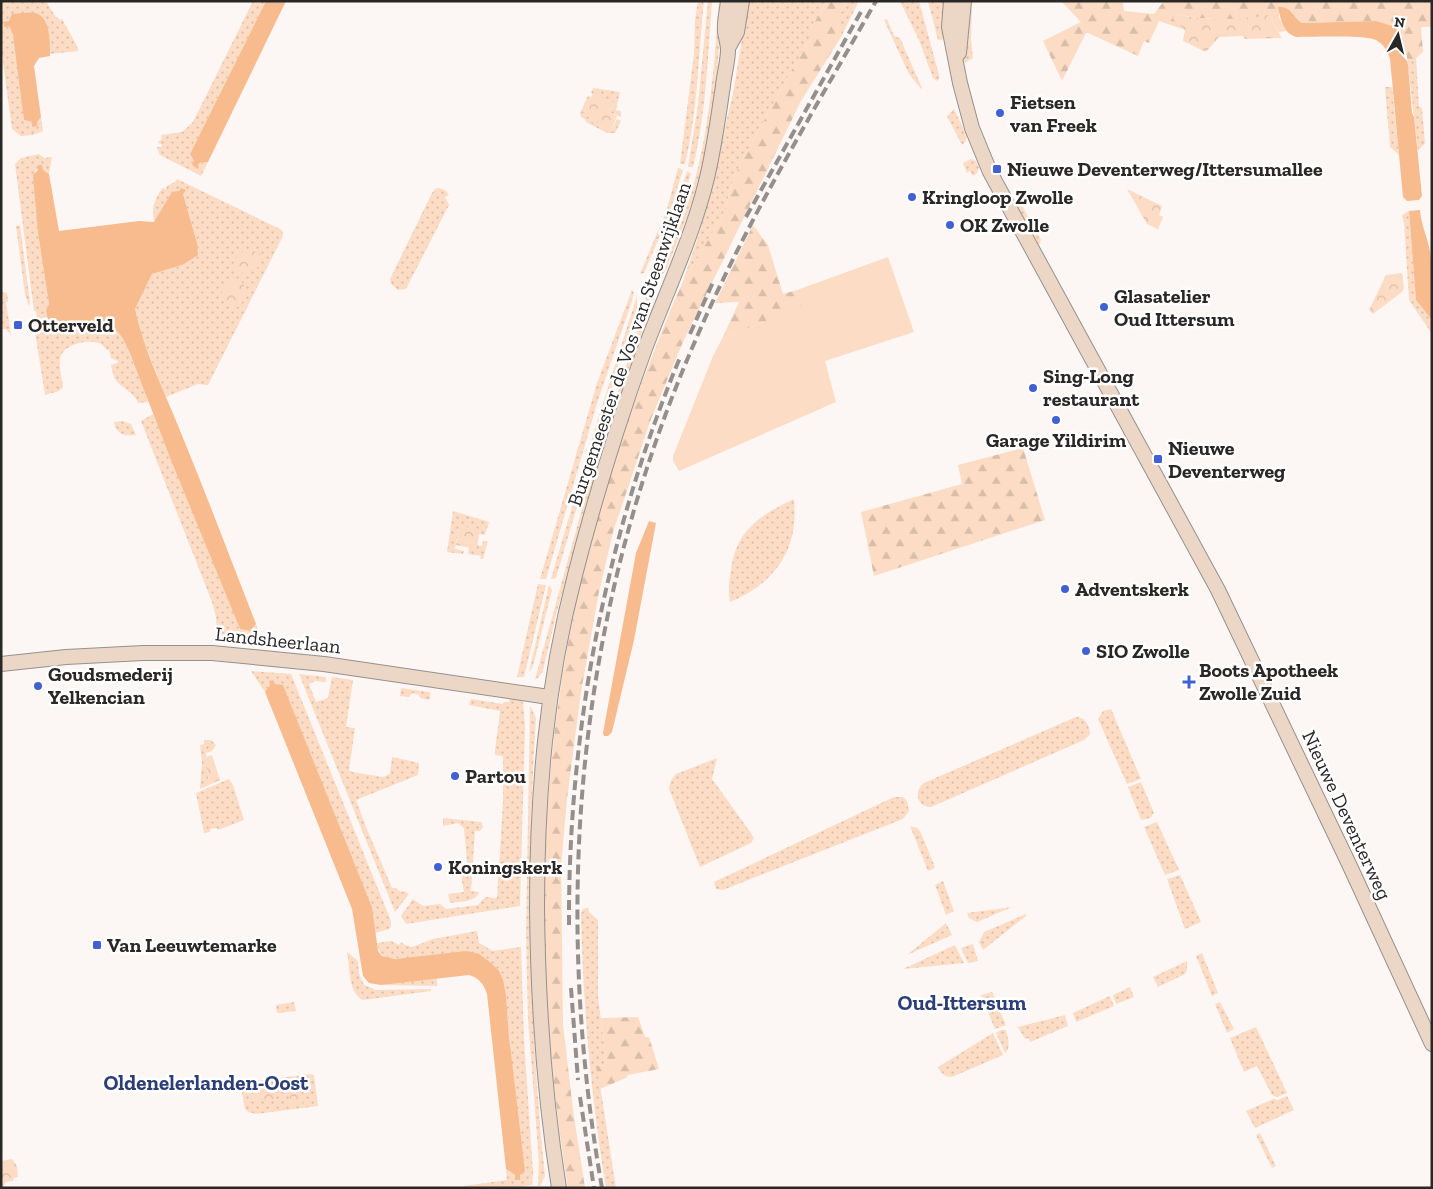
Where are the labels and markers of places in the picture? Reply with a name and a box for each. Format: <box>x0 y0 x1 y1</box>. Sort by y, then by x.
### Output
place label: Fietsen van Freek <box>1010 90 1097 137</box>
marker: Fietsen van Freek <box>994 107 1006 119</box>
place label: Nieuwe Deventerweg/Ittersumallee <box>1007 157 1323 181</box>
marker: Nieuwe Deventerweg/Ittersumallee <box>991 163 1003 175</box>
place label: Kringloop Zwolle <box>922 185 1073 209</box>
marker: Kringloop Zwolle <box>906 191 918 203</box>
place label: OK Zwolle <box>960 213 1049 237</box>
marker: OK Zwolle <box>944 219 956 231</box>
place label: Glasatelier Oud Ittersum <box>1114 284 1235 331</box>
marker: Glasatelier Oud Ittersum <box>1098 301 1110 313</box>
place label: Otterveld <box>28 313 114 337</box>
marker: Otterveld <box>12 319 24 331</box>
place label: Sing-Long restaurant <box>1043 364 1140 411</box>
marker: Sing-Long restaurant <box>1027 382 1039 394</box>
marker: Garage Yildirim <box>1050 414 1062 426</box>
place label: Garage Yildirim <box>986 428 1127 452</box>
place label: Nieuwe Deventerweg <box>1168 436 1286 483</box>
marker: Nieuwe Deventerweg <box>1152 453 1164 465</box>
place label: Adventskerk <box>1075 577 1189 601</box>
marker: Adventskerk <box>1059 583 1071 595</box>
place label: SIO Zwolle <box>1096 639 1190 663</box>
marker: SIO Zwolle <box>1080 645 1092 657</box>
place label: Boots Apotheek Zwolle Zuid <box>1199 658 1338 705</box>
place label: Goudsmederij Yelkencian <box>48 662 173 709</box>
marker: Boots Apotheek Zwolle Zuid <box>1183 676 1195 688</box>
marker: Goudsmederij Yelkencian <box>32 680 44 692</box>
place label: Partou <box>465 764 526 788</box>
marker: Partou <box>449 770 461 782</box>
place label: Koningskerk <box>448 855 562 879</box>
marker: Koningskerk <box>432 861 444 873</box>
place label: Van Leeuwtemarke <box>107 933 277 957</box>
marker: Van Leeuwtemarke <box>91 939 103 951</box>

